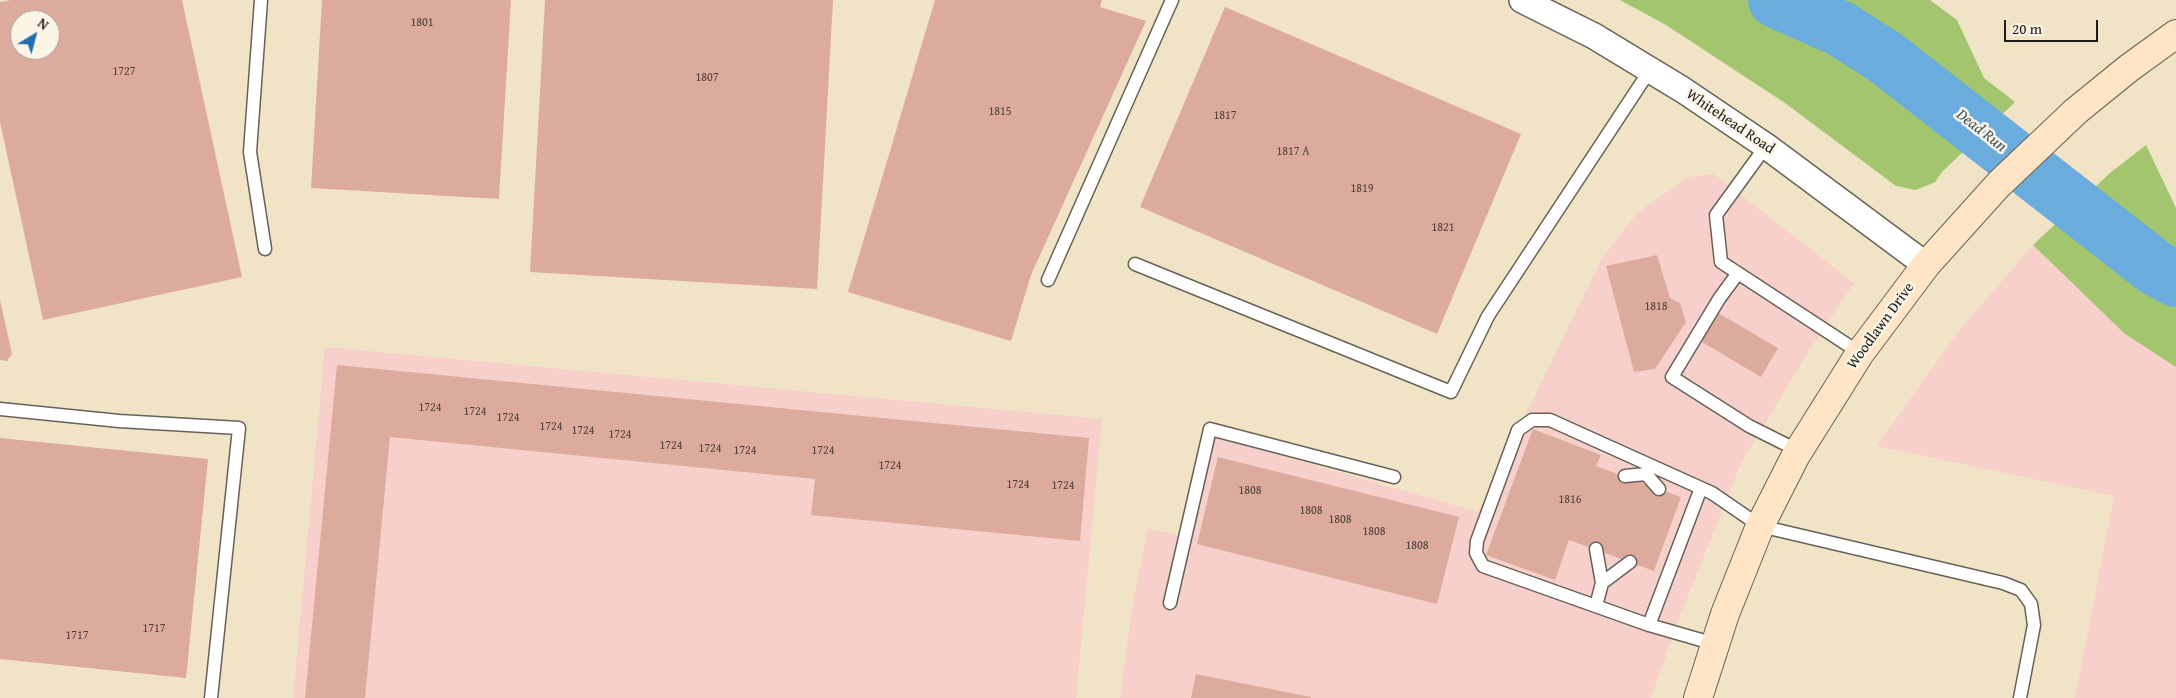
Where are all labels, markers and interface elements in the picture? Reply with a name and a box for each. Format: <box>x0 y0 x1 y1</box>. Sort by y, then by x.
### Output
north arrow <box>10 10 60 60</box>
scale bar <box>2006 10 2100 42</box>
text: N <box>34 13 53 35</box>
house number: 1801 <box>410 16 434 30</box>
text: 20 m <box>2012 18 2042 39</box>
house number: 1727 <box>112 65 136 79</box>
house number: 1807 <box>695 71 719 85</box>
street label: Whitehead Road <box>1682 86 1778 158</box>
house number: 1815 <box>988 105 1012 119</box>
water label: Dead Run <box>1952 105 2010 157</box>
house number: 1817 <box>1213 109 1237 123</box>
house number: 1817 A <box>1276 145 1310 159</box>
house number: 1819 <box>1350 182 1374 196</box>
house number: 1821 <box>1431 221 1455 235</box>
street label: Woodlawn Drive <box>1844 279 1918 373</box>
house number: 1818 <box>1644 300 1668 314</box>
house number: 1724 <box>418 401 442 415</box>
house number: 1724 <box>463 405 487 419</box>
house number: 1724 <box>496 411 520 425</box>
house number: 1724 <box>539 420 563 434</box>
house number: 1724 <box>571 424 595 438</box>
house number: 1724 <box>608 428 632 442</box>
house number: 1724 <box>659 439 683 453</box>
house number: 1724 <box>698 442 722 456</box>
house number: 1724 <box>733 444 757 458</box>
house number: 1724 <box>811 444 835 458</box>
house number: 1724 <box>878 459 902 473</box>
house number: 1724 <box>1006 478 1030 492</box>
house number: 1724 <box>1051 479 1075 493</box>
house number: 1808 <box>1238 484 1262 498</box>
house number: 1816 <box>1558 493 1582 507</box>
house number: 1808 <box>1299 504 1323 518</box>
house number: 1808 <box>1328 513 1352 527</box>
house number: 1808 <box>1362 525 1386 539</box>
house number: 1808 <box>1405 539 1429 553</box>
house number: 1717 <box>142 622 166 636</box>
house number: 1717 <box>65 629 89 643</box>

